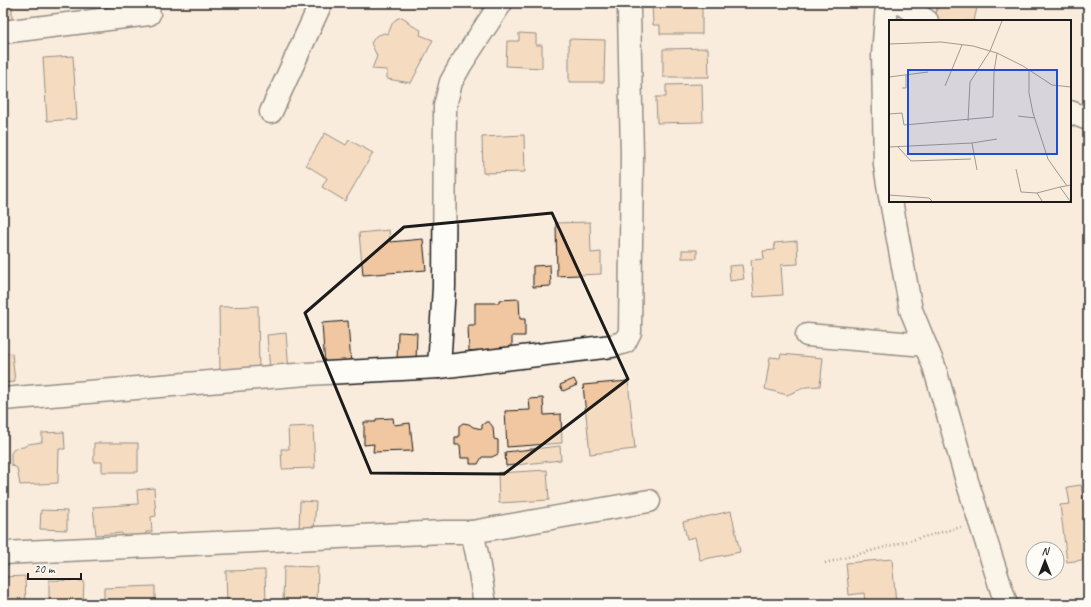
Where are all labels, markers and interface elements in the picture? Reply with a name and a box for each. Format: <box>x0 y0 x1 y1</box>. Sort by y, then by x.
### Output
inset map <box>889 20 1071 202</box>
north arrow <box>1025 541 1065 581</box>
text: N <box>1042 544 1051 558</box>
scale bar <box>28 555 81 581</box>
text: 20 m <box>34 561 56 577</box>

